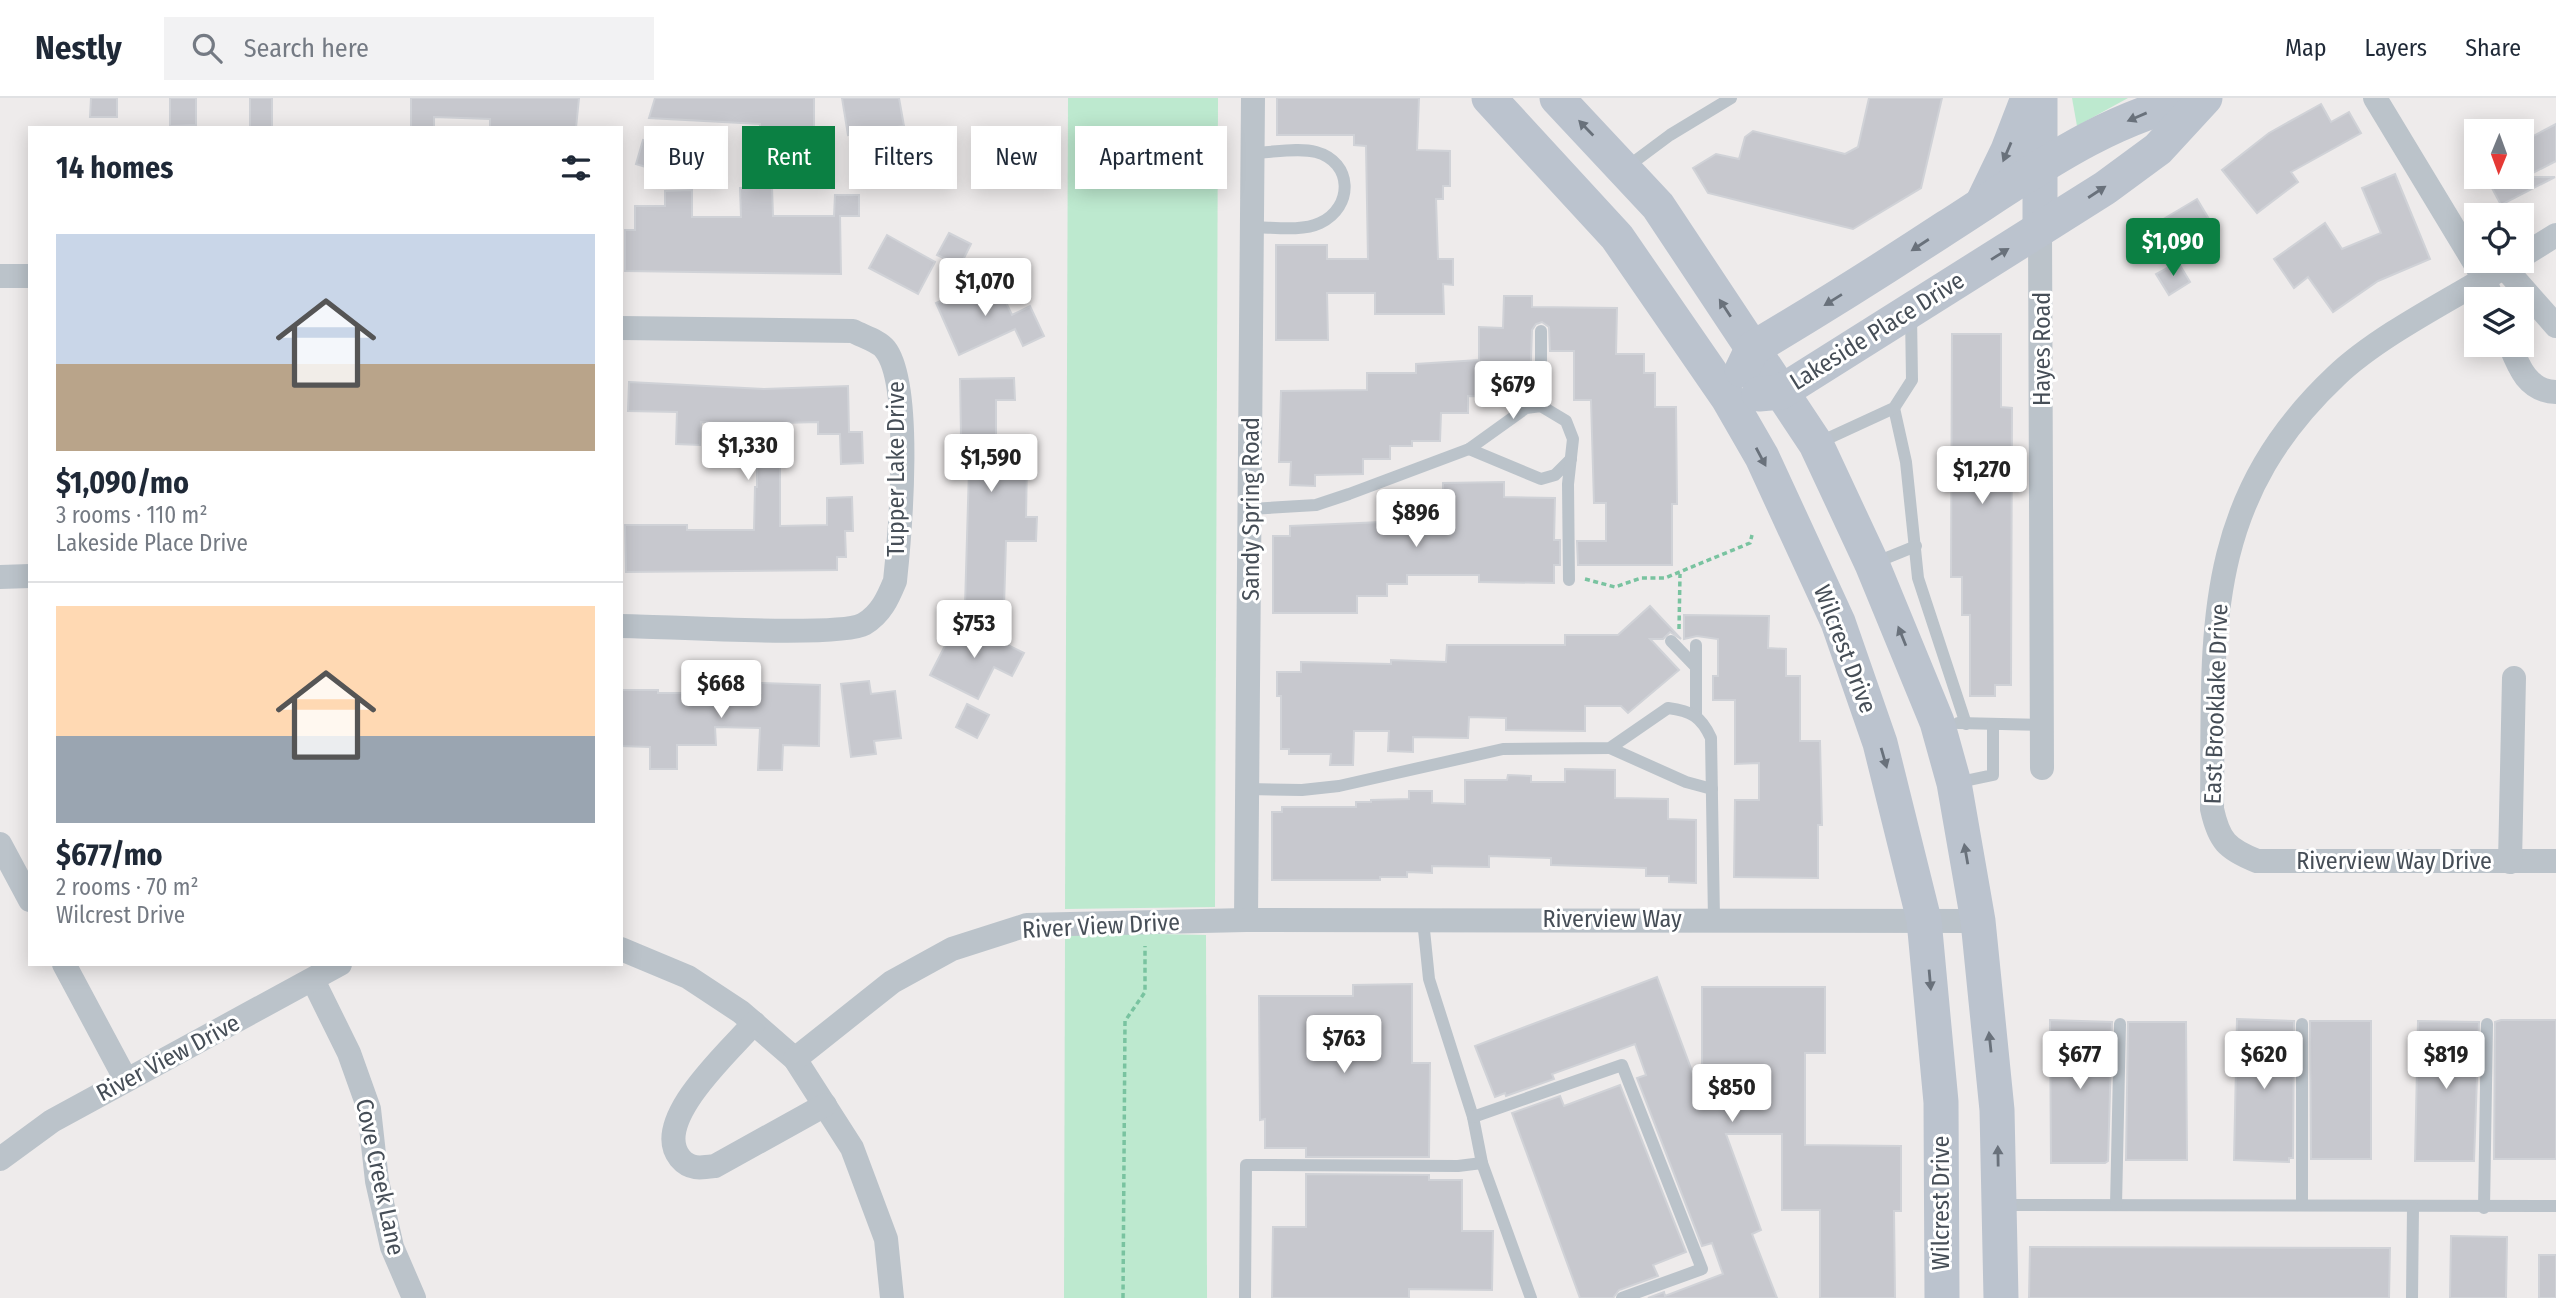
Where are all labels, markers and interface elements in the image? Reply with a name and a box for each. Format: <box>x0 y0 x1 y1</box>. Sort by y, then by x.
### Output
search box <box>164 17 654 80</box>
text: Nestly <box>35 28 122 68</box>
icon: search <box>188 29 226 67</box>
text: Search here <box>244 33 369 64</box>
text: Map <box>2285 34 2327 62</box>
text: Layers <box>2365 34 2427 62</box>
text: Share <box>2465 34 2521 62</box>
one-way arrow <box>2127 111 2147 123</box>
north arrow <box>2464 119 2534 189</box>
map controls <box>2464 119 2534 357</box>
one-way arrow <box>1578 120 1595 137</box>
chip: Buy <box>644 126 728 189</box>
chip: Rent <box>742 126 835 189</box>
chip: Filters <box>849 126 957 189</box>
chip: New <box>971 126 1061 189</box>
chip: Apartment <box>1075 126 1227 189</box>
one-way arrow <box>2001 142 2012 163</box>
icon: filters <box>557 149 595 187</box>
text: 14 homes <box>56 150 173 186</box>
one-way arrow <box>2088 186 2107 199</box>
button: locate <box>2464 203 2534 273</box>
pin: $1,090 <box>2116 218 2230 278</box>
text: $1,090 <box>2142 227 2204 255</box>
one-way arrow <box>1911 238 1930 251</box>
one-way arrow <box>1991 247 2010 260</box>
pin: $1,070 <box>928 258 1042 318</box>
street label: Lakeside Place Drive <box>1785 266 1969 396</box>
text: $1,070 <box>955 267 1015 295</box>
icon: home <box>263 280 389 406</box>
button: layers <box>2464 287 2534 357</box>
street label: Hayes Road <box>2028 292 2056 406</box>
one-way arrow <box>1823 293 1842 306</box>
one-way arrow <box>1719 298 1732 317</box>
pin: $679 <box>1472 362 1554 421</box>
text: $679 <box>1491 370 1535 398</box>
street label: Tupper Lake Drive <box>882 381 910 557</box>
street label: Sandy Spring Road <box>1237 417 1265 601</box>
pin: $1,330 <box>691 422 805 482</box>
text: $1,330 <box>718 431 778 459</box>
pin: $1,590 <box>934 434 1048 494</box>
text: $1,590 <box>960 443 1022 471</box>
pin: $1,270 <box>1925 446 2039 506</box>
one-way arrow <box>1756 447 1767 467</box>
text: $1,270 <box>1953 455 2011 483</box>
text: $1,090/mo <box>56 465 189 501</box>
pin: $896 <box>1375 490 1457 549</box>
text: $896 <box>1392 498 1440 526</box>
text: 3 rooms · 110 m² <box>56 501 207 529</box>
text: Lakeside Place Drive <box>56 529 248 557</box>
street label: Wilcrest Drive <box>1808 581 1882 717</box>
pin: $753 <box>933 601 1015 660</box>
street label: East Brooklake Drive <box>2199 603 2233 805</box>
text: $753 <box>953 609 995 637</box>
one-way arrow <box>1896 626 1907 647</box>
icon: home <box>263 652 389 778</box>
pin: $668 <box>680 660 762 720</box>
text: $668 <box>697 669 745 697</box>
one-way arrow <box>1880 747 1890 768</box>
text: $677/mo <box>56 837 163 873</box>
one-way arrow <box>1960 842 1971 864</box>
street label: Riverview Way Drive <box>2296 847 2492 875</box>
text: 2 rooms · 70 m² <box>56 873 199 901</box>
text: Wilcrest Drive <box>56 901 185 929</box>
street label: Riverview Way <box>1542 905 1682 933</box>
street label: River View Drive <box>1021 908 1181 944</box>
one-way arrow <box>1925 969 1936 991</box>
street label: River View Drive <box>92 1009 244 1107</box>
pin: $763 <box>1303 1016 1385 1075</box>
text: $763 <box>1322 1024 1366 1052</box>
one-way arrow <box>1984 1030 1995 1052</box>
pin: $677 <box>2039 1032 2121 1091</box>
pin: $620 <box>2223 1032 2305 1091</box>
pin: $819 <box>2405 1032 2487 1091</box>
text: $677 <box>2059 1040 2101 1068</box>
text: $620 <box>2241 1040 2287 1068</box>
text: $819 <box>2424 1040 2468 1068</box>
pin: $850 <box>1691 1065 1773 1124</box>
text: $850 <box>1708 1073 1756 1101</box>
street label: Cove Creek Lane <box>350 1096 410 1258</box>
street label: Wilcrest Drive <box>1927 1136 1955 1270</box>
one-way arrow <box>1992 1145 2004 1167</box>

